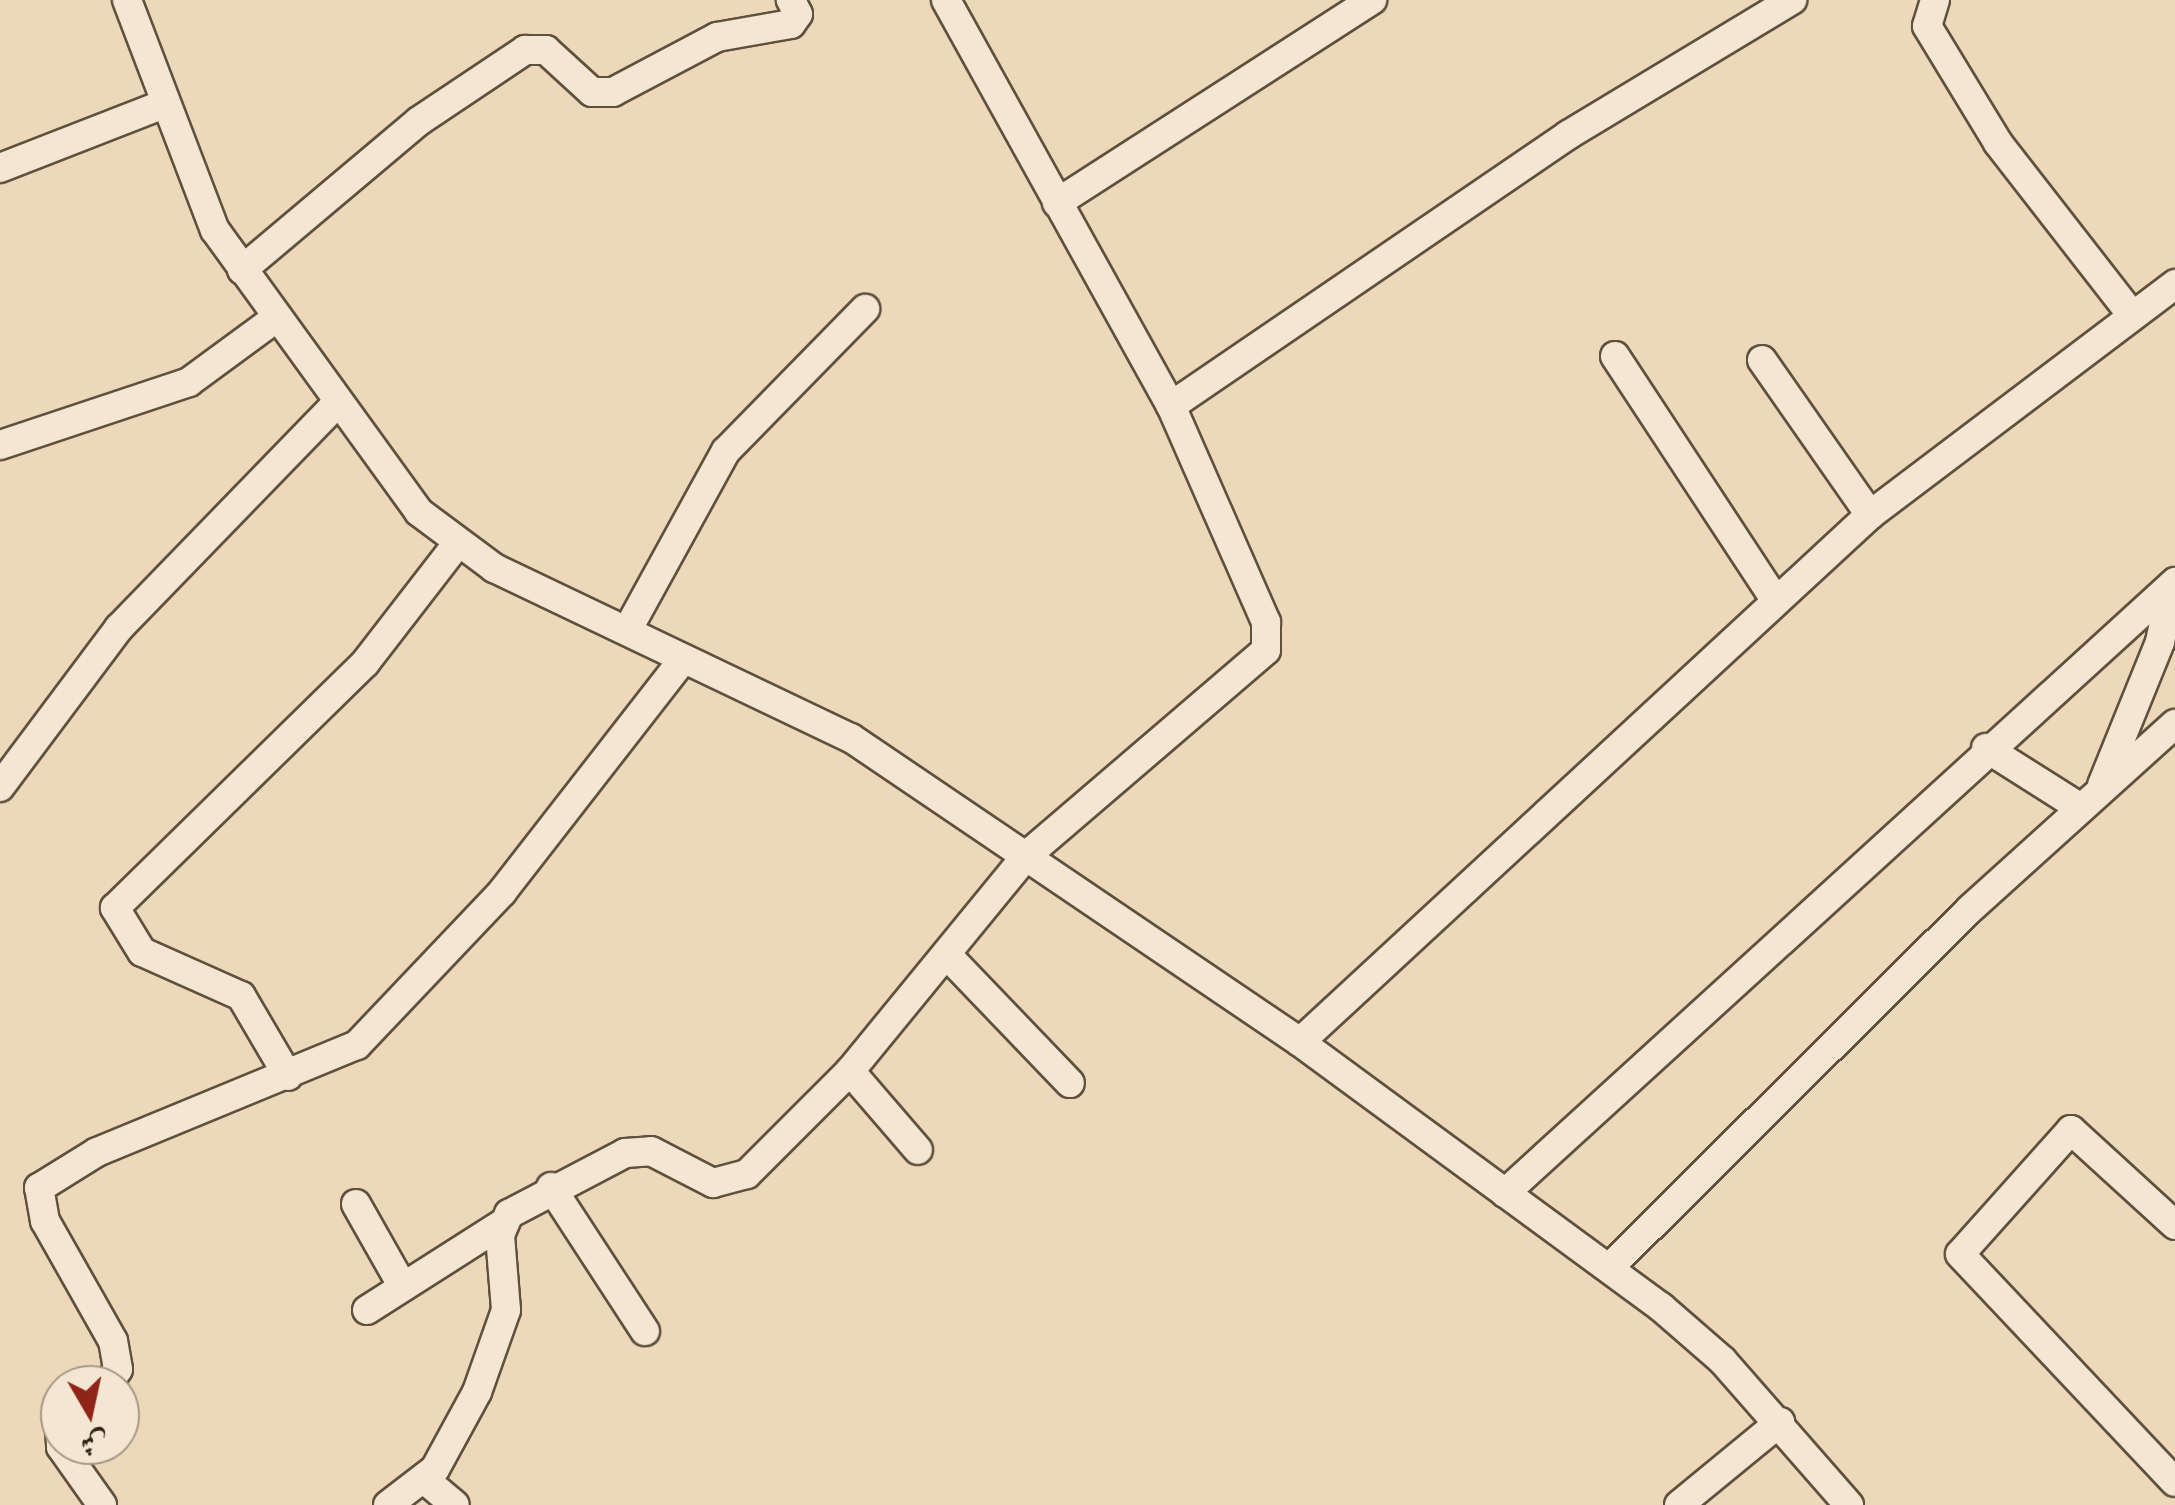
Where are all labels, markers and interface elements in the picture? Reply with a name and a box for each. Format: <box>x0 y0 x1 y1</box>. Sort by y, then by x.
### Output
north arrow <box>40 1365 140 1465</box>
text: ش <box>78 1424 111 1463</box>

